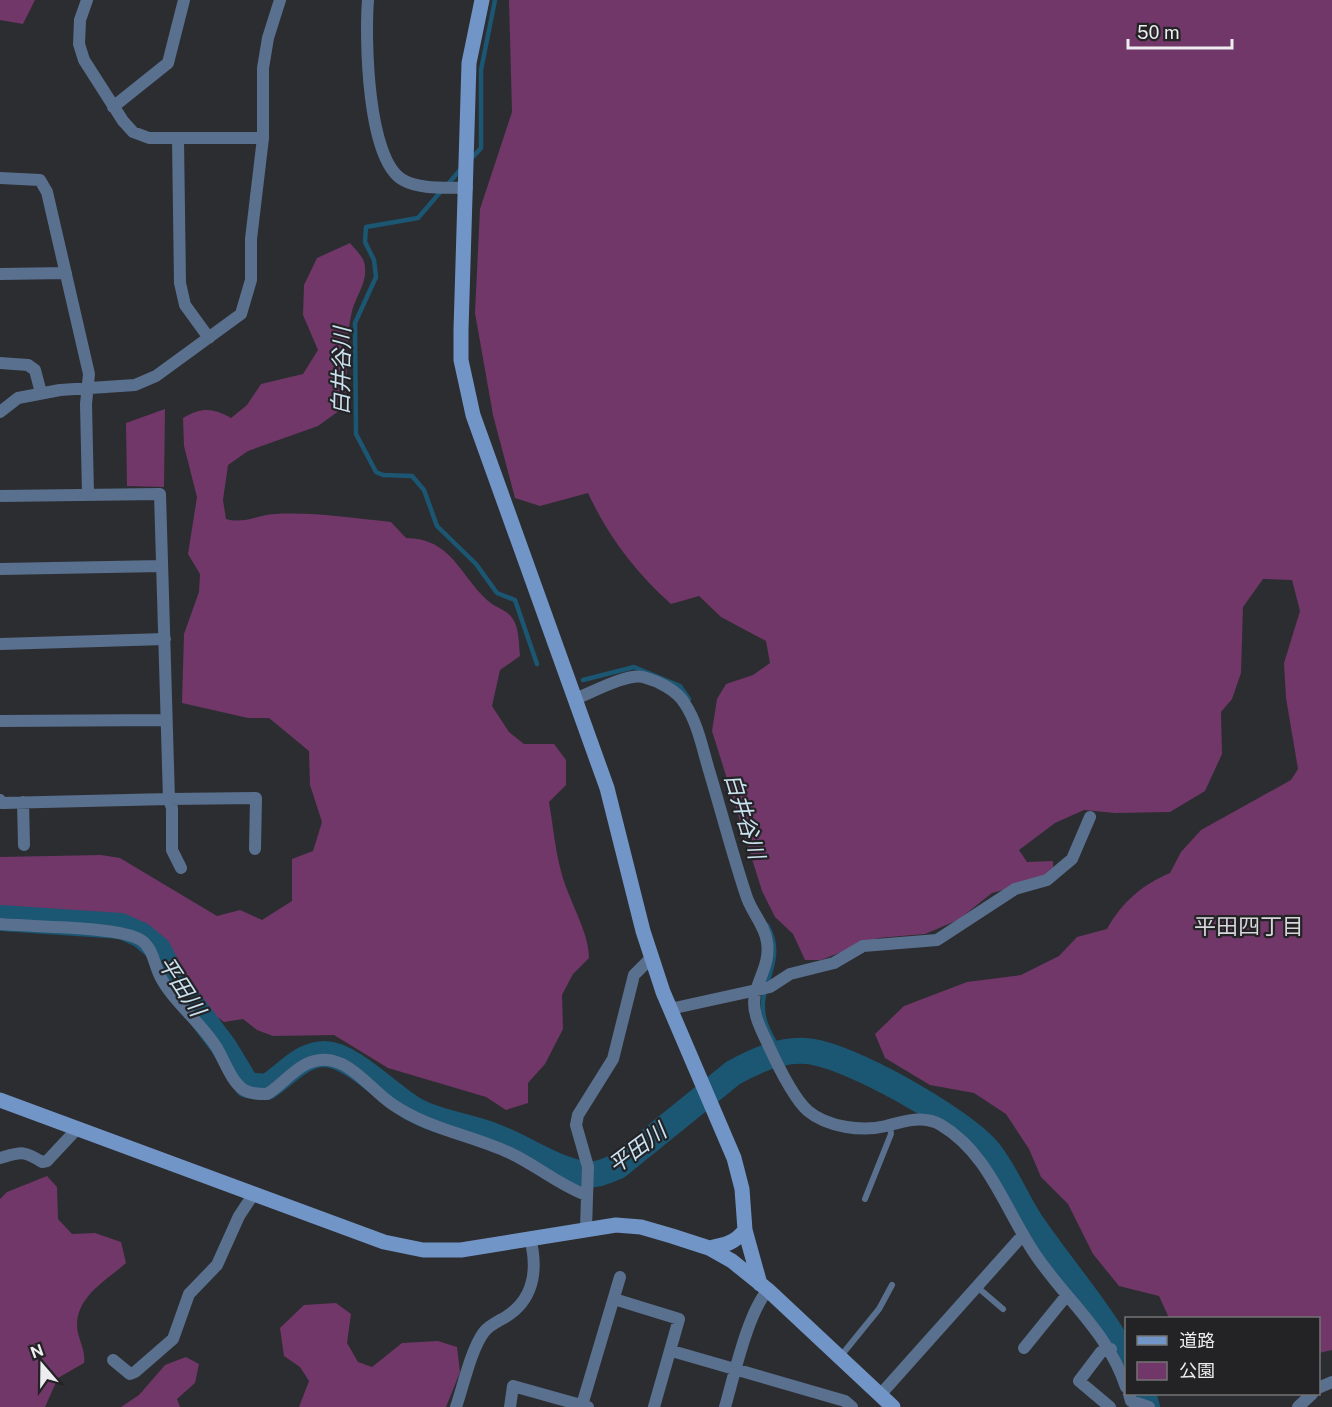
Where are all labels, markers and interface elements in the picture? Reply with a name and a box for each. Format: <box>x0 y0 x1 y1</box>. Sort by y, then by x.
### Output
scale bar <box>1128 12 1232 50</box>
text: 50 m <box>1137 22 1180 43</box>
water label: 白井谷川 <box>327 325 355 415</box>
water label: 白井谷川 <box>720 770 771 864</box>
district label: 平田四丁目 <box>1194 913 1304 939</box>
water label: 平田川 <box>153 951 212 1022</box>
water label: 平田川 <box>603 1117 673 1178</box>
legend <box>1125 1317 1320 1395</box>
text: 道路 <box>1179 1330 1215 1351</box>
north arrow <box>12 1335 72 1395</box>
text: N <box>28 1340 46 1362</box>
text: 公園 <box>1179 1360 1215 1381</box>

